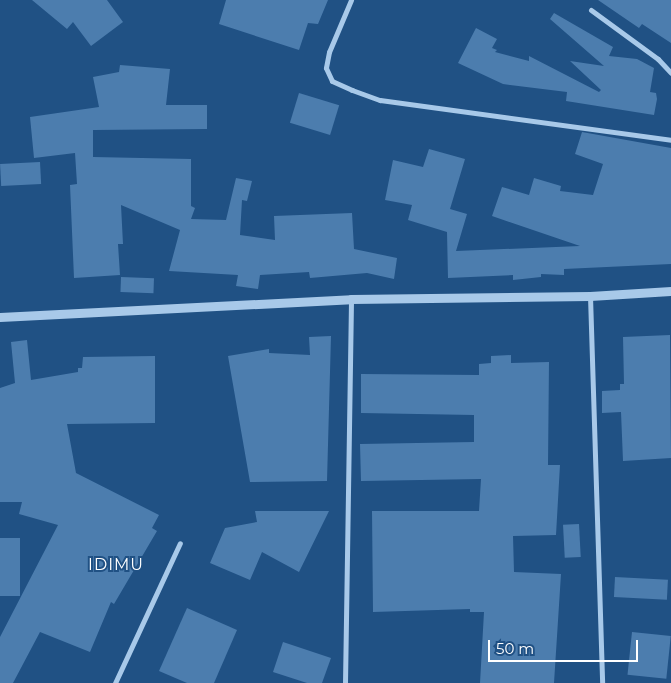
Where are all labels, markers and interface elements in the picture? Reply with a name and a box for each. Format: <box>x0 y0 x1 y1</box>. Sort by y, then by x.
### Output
district label: IDIMU <box>87 555 145 575</box>
scale bar <box>491 630 641 662</box>
text: 50 m <box>496 639 534 658</box>

